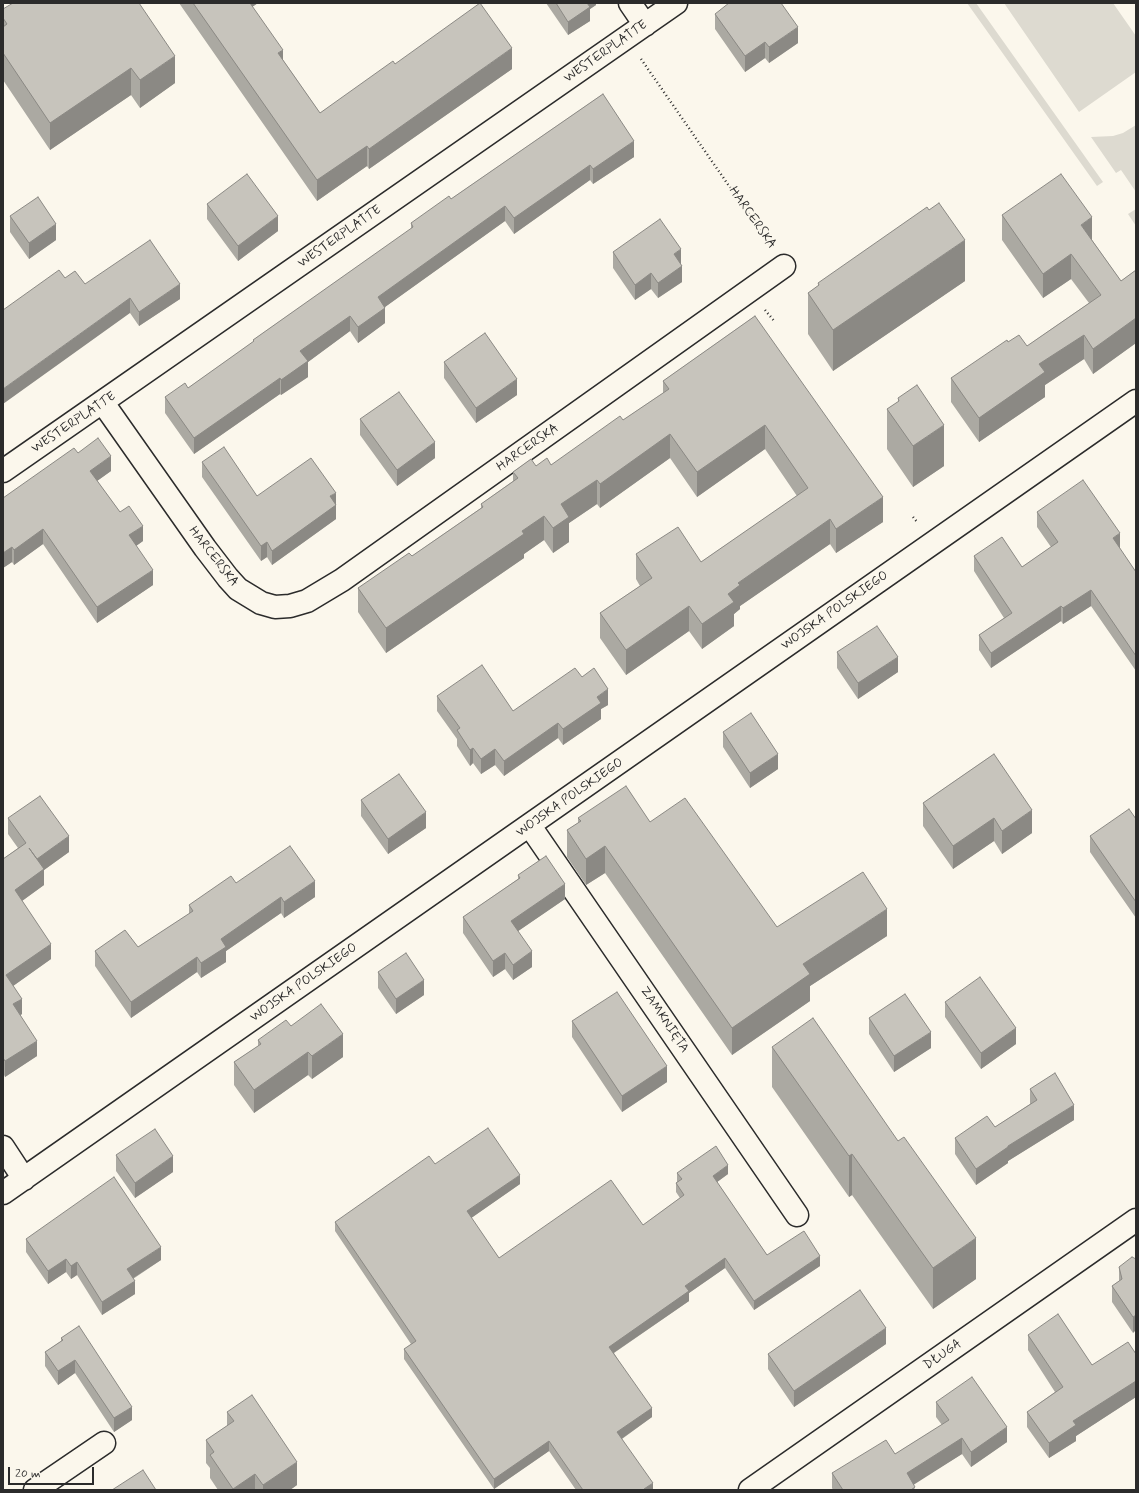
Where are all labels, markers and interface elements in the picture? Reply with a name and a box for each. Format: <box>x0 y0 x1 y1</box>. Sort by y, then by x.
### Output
street label: WESTERPLATTE <box>561 17 651 87</box>
street label: HARCERSKA <box>725 184 779 252</box>
street label: WESTERPLATTE <box>295 202 385 272</box>
street label: WESTERPLATTE <box>29 389 119 457</box>
street label: HARCERSKA <box>494 421 562 475</box>
street label: HARCERSKA <box>185 524 241 590</box>
street label: WOJSKA POLSKIEGO <box>778 568 892 654</box>
street label: WOJSKA POLSKIEGO <box>513 755 627 841</box>
street label: WOJSKA POLSKIEGO <box>247 940 361 1026</box>
street label: ZAMKNIĘTA <box>636 984 692 1056</box>
street label: DŁUGA <box>921 1336 965 1374</box>
scale bar <box>10 1459 96 1485</box>
text: 20 m <box>15 1466 41 1482</box>

